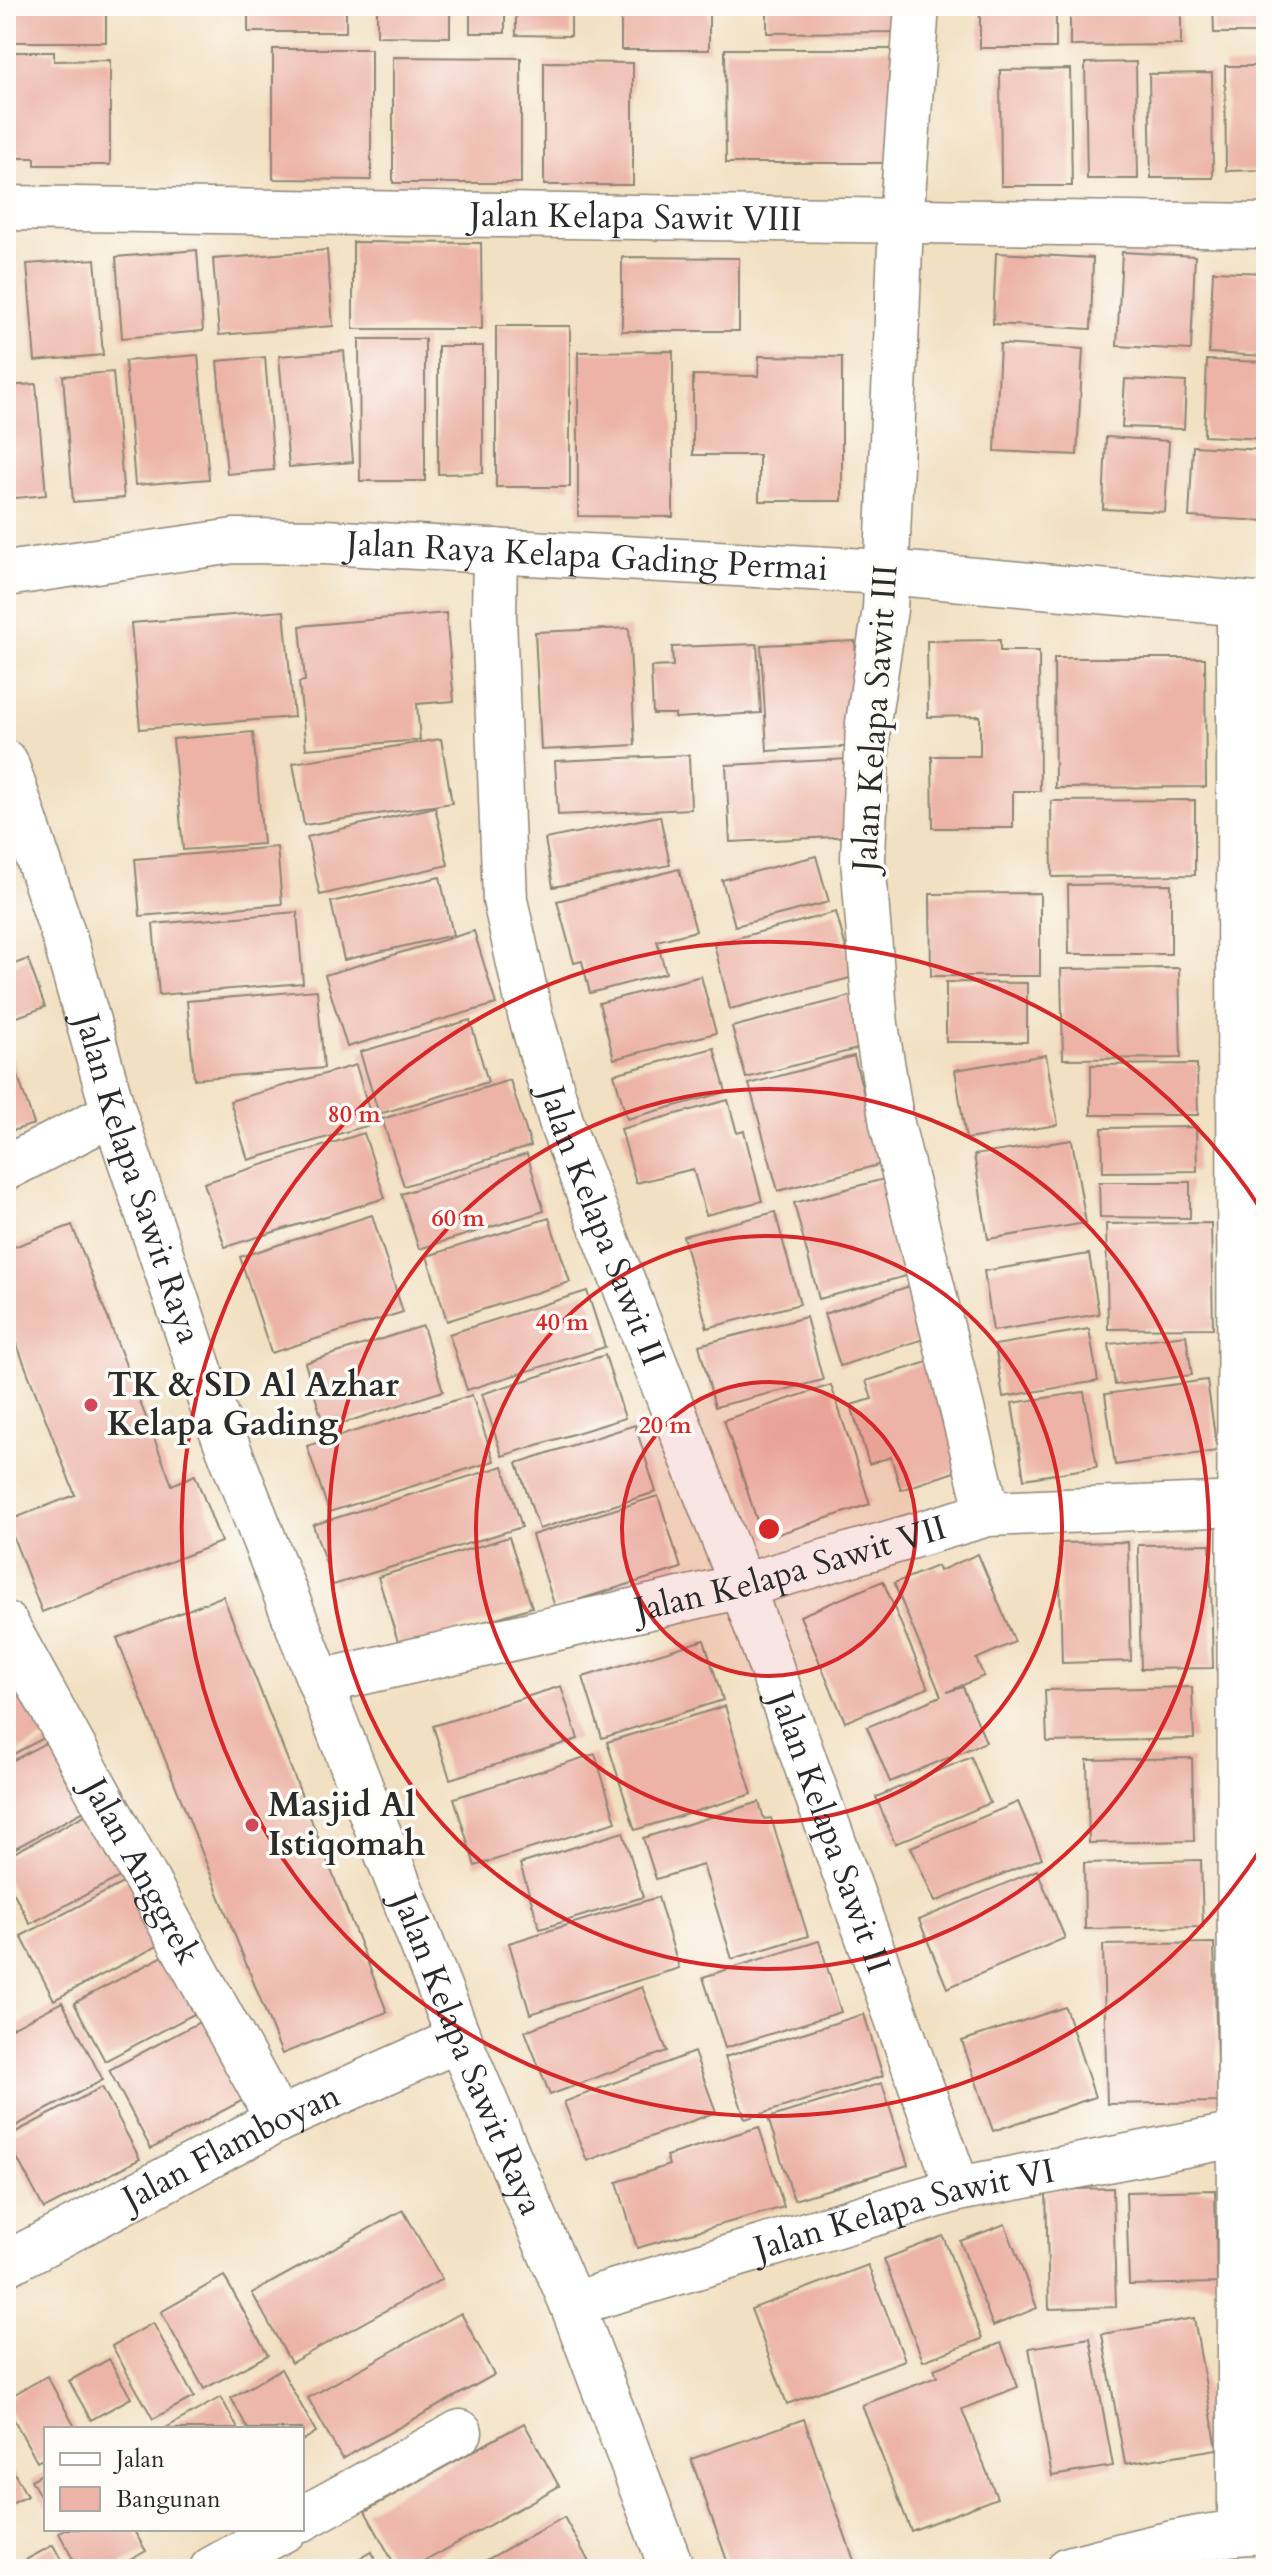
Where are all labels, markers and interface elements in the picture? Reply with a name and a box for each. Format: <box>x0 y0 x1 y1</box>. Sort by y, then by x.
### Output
street label: Jalan Kelapa Sawit VIII <box>464 192 802 242</box>
street label: Jalan Raya Kelapa Gading Permai <box>340 520 829 592</box>
street label: Jalan Kelapa Sawit III <box>841 563 909 878</box>
street label: Jalan Kelapa Sawit Raya <box>63 1004 212 1349</box>
street label: Jalan Kelapa Sawit II <box>528 1076 677 1372</box>
text: 80 m <box>327 1098 381 1131</box>
text: 60 m <box>431 1202 485 1235</box>
text: 40 m <box>535 1306 589 1339</box>
place label: TK & SD Al Azhar Kelapa Gading <box>107 1362 399 1447</box>
marker: TK & SD Al Azhar Kelapa Gading <box>82 1396 100 1414</box>
text: 20 m <box>638 1409 692 1442</box>
street label: Jalan Kelapa Sawit VII <box>626 1504 952 1634</box>
centre of rings <box>755 1515 783 1543</box>
street label: Jalan Kelapa Sawit II <box>757 1681 902 1979</box>
street label: Jalan Anggrek <box>70 1766 212 1973</box>
place label: Masjid Al Istiqomah <box>268 1782 425 1867</box>
marker: Masjid Al Istiqomah <box>243 1816 261 1834</box>
street label: Jalan Kelapa Sawit Raya <box>380 1882 554 2222</box>
street label: Jalan Flamboyan <box>110 2072 347 2224</box>
street label: Jalan Kelapa Sawit VI <box>744 2148 1058 2273</box>
legend <box>44 2427 304 2531</box>
text: Jalan <box>113 2443 165 2476</box>
text: Bangunan <box>116 2483 221 2516</box>

